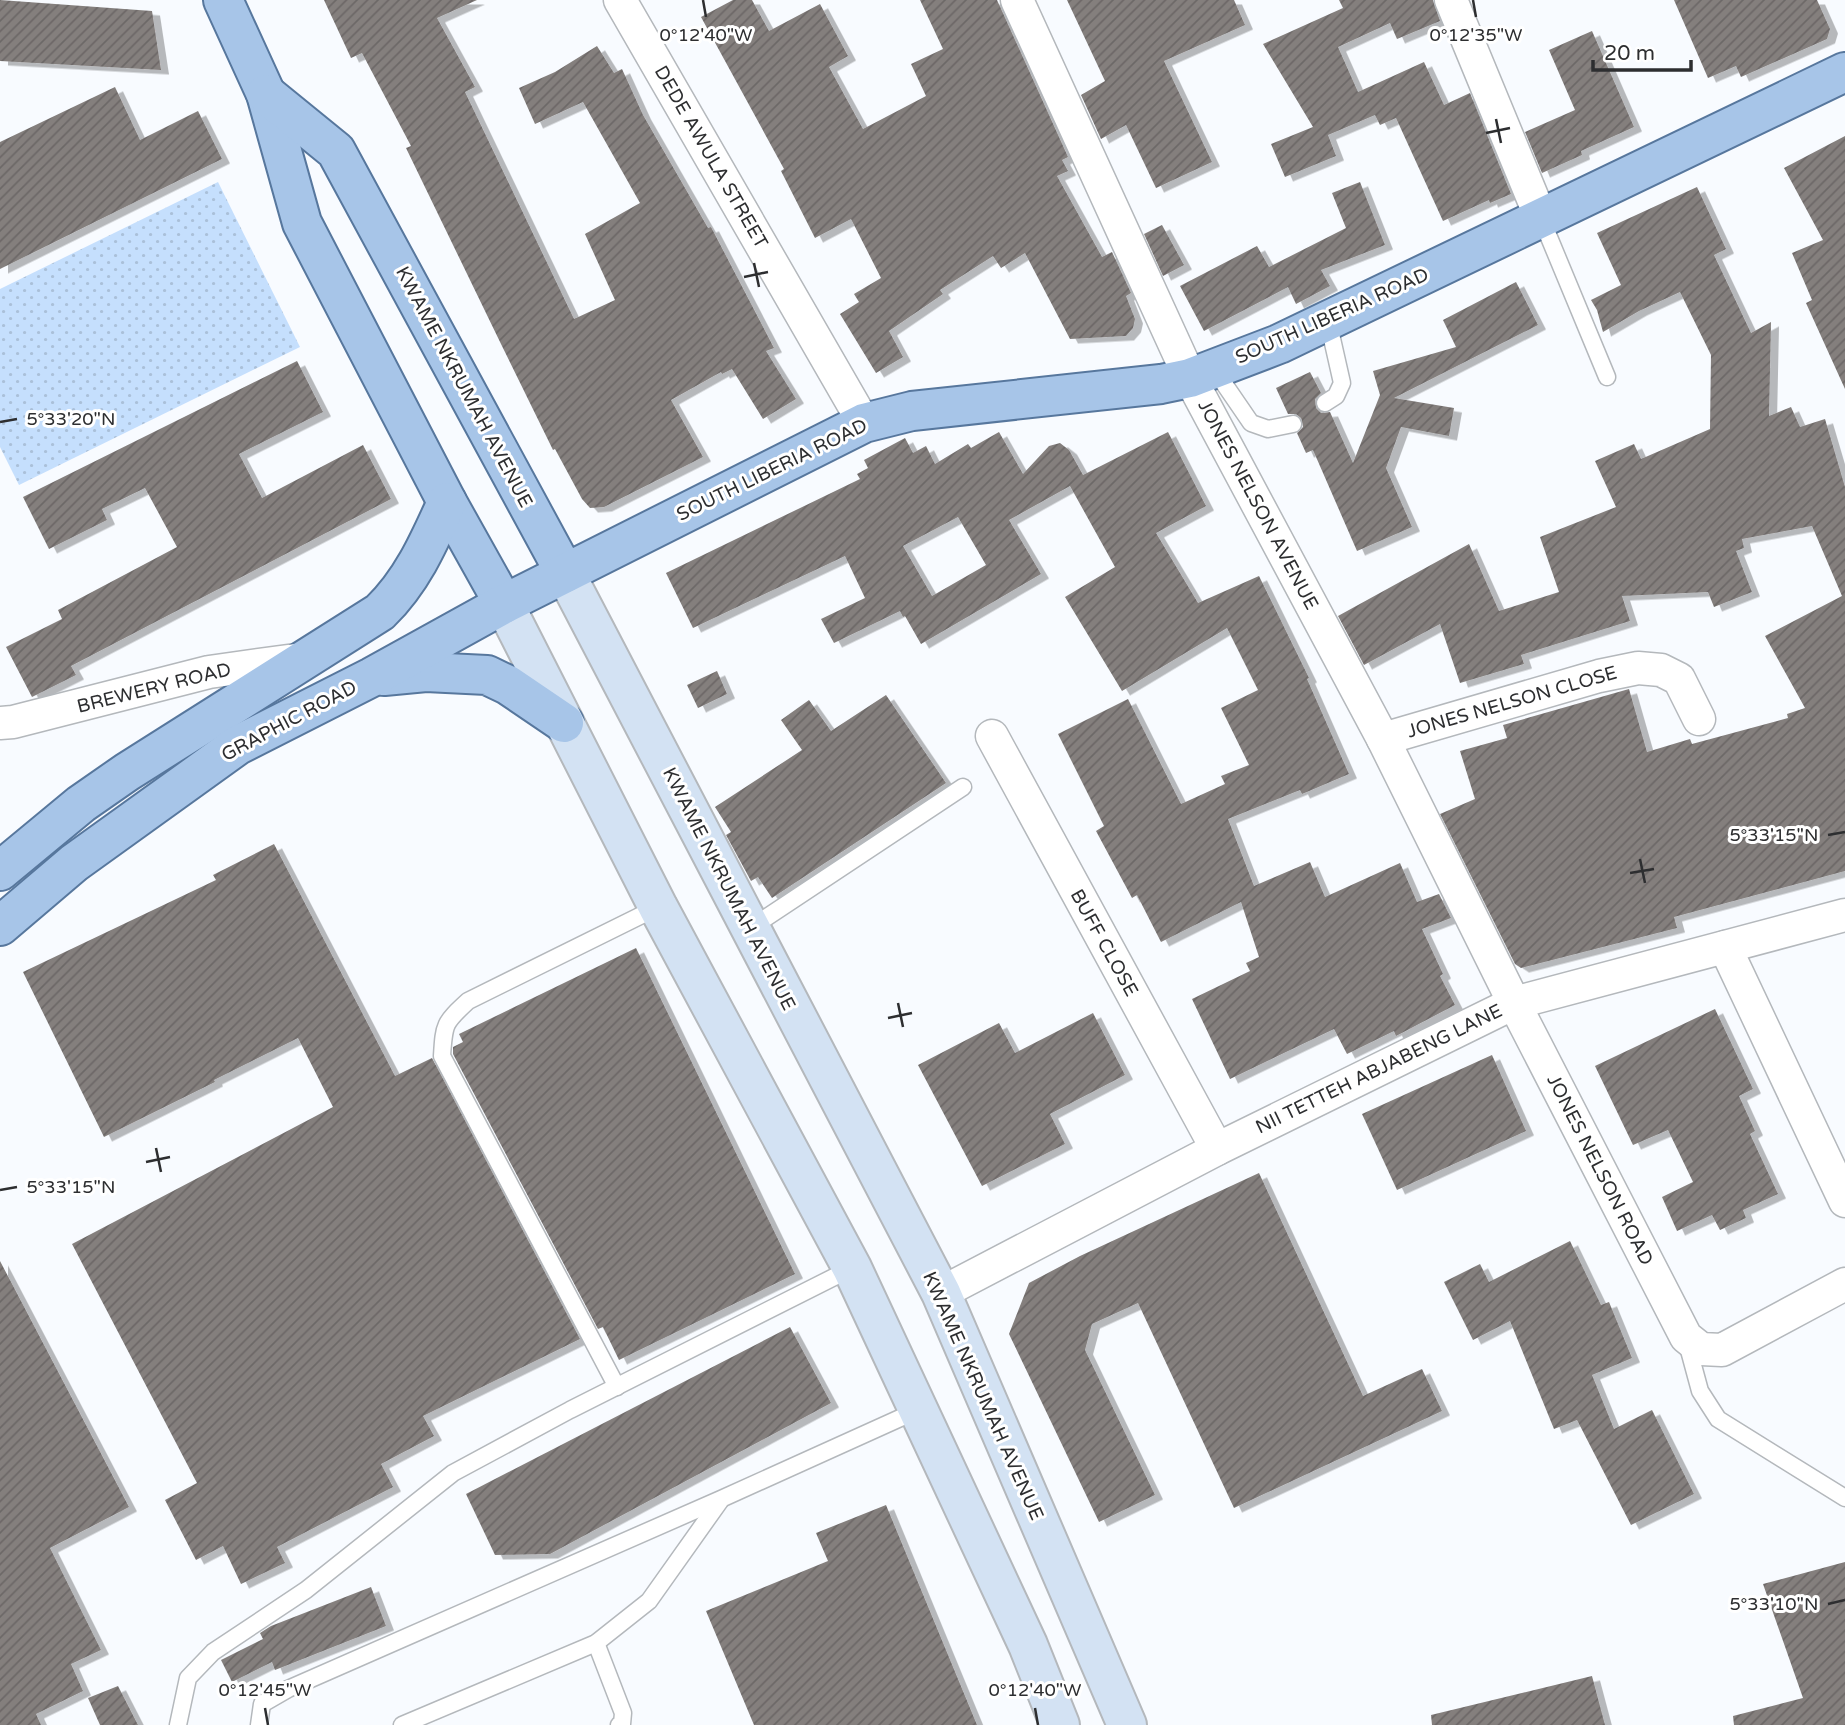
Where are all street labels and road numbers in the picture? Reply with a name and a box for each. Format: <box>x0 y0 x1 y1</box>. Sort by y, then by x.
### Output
street label: DEDE AWULA STREET <box>650 62 773 253</box>
street label: KWAME NKRUMAH AVENUE <box>391 263 537 511</box>
street label: SOUTH LIBERIA ROAD <box>1232 263 1432 369</box>
street label: JONES NELSON AVENUE <box>1193 396 1323 614</box>
street label: SOUTH LIBERIA ROAD <box>673 414 871 526</box>
street label: BREWERY ROAD <box>75 658 233 718</box>
street label: JONES NELSON CLOSE <box>1404 661 1620 743</box>
street label: GRAPHIC ROAD <box>218 676 360 766</box>
street label: KWAME NKRUMAH AVENUE <box>658 764 800 1014</box>
street label: BUFF CLOSE <box>1066 886 1142 1000</box>
street label: NII TETTEH ABJABENG LANE <box>1252 1000 1506 1138</box>
street label: JONES NELSON ROAD <box>1542 1071 1658 1269</box>
street label: KWAME NKRUMAH AVENUE <box>918 1268 1048 1524</box>

